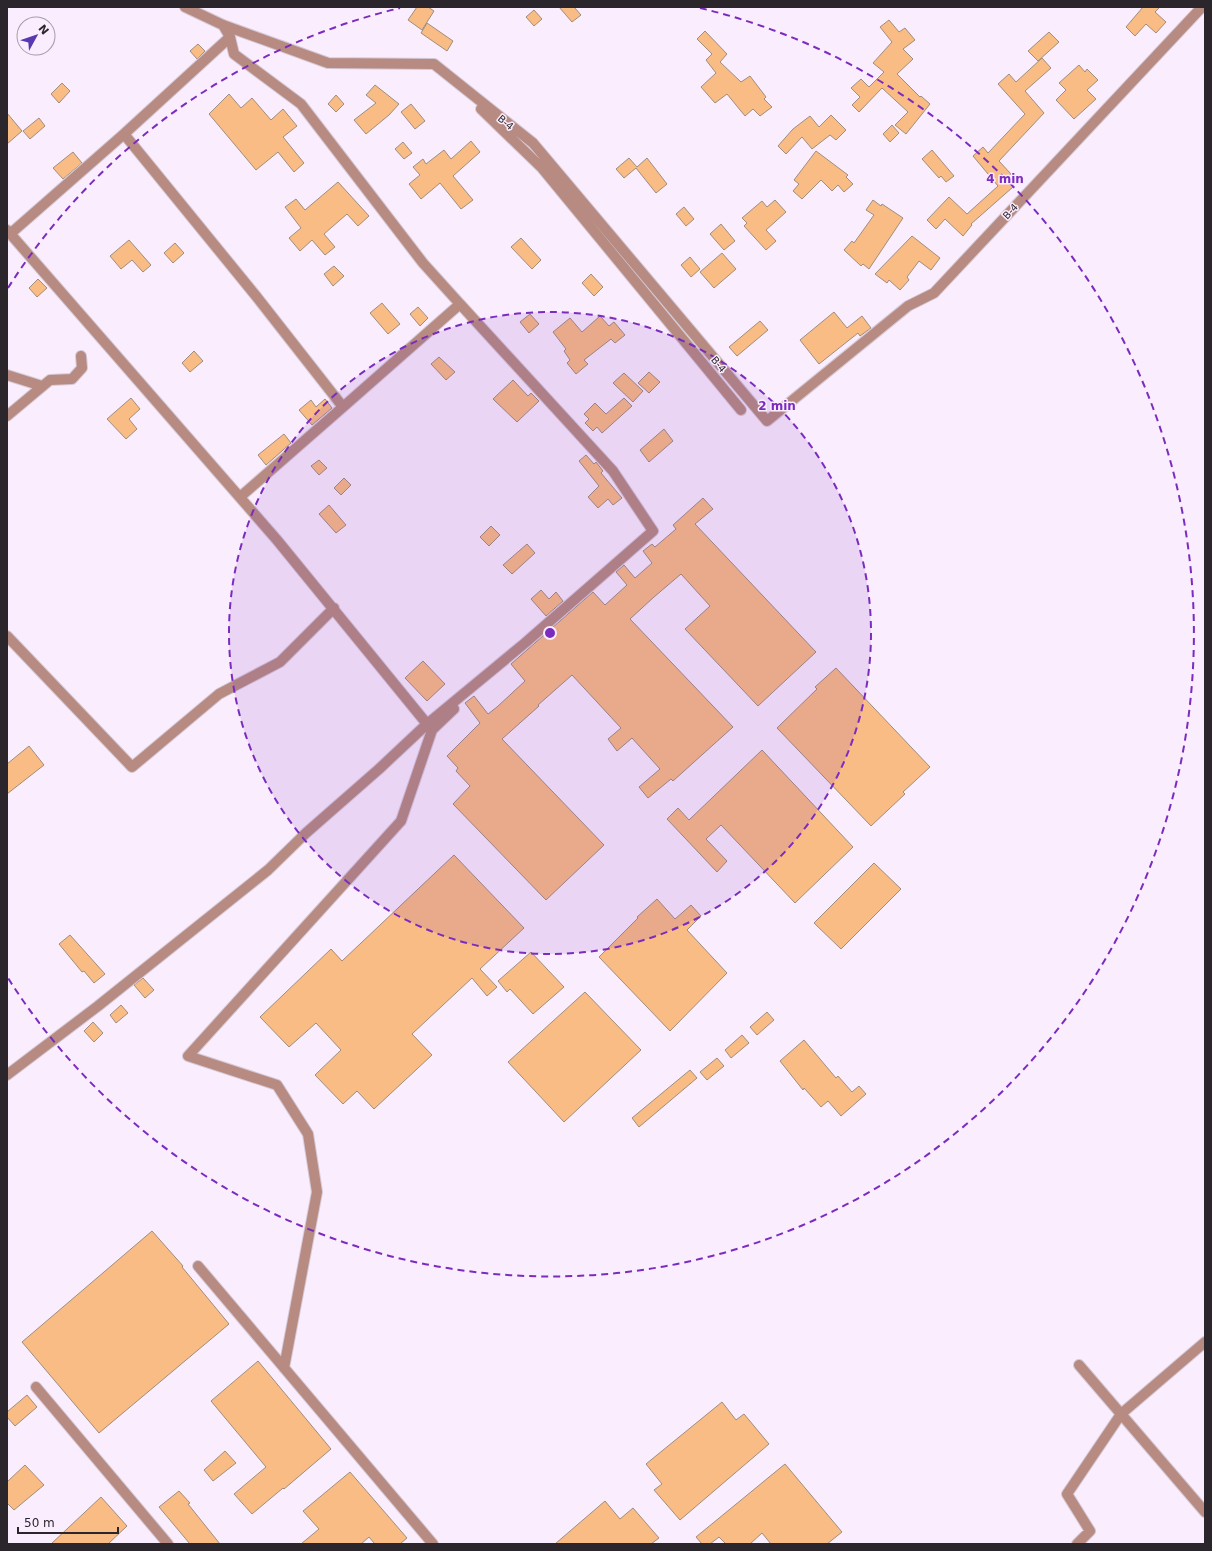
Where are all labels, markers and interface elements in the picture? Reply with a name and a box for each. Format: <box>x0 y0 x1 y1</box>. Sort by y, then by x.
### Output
north arrow <box>16 16 56 56</box>
text: N <box>35 22 51 38</box>
street label: B-4 <box>496 113 516 132</box>
text: 4 min <box>986 172 1024 186</box>
street label: B-4 <box>1001 201 1020 221</box>
street label: B-4 <box>709 354 728 374</box>
text: 2 min <box>758 399 796 413</box>
centre of rings <box>543 626 557 640</box>
scale bar <box>18 1509 118 1535</box>
text: 50 m <box>24 1516 55 1530</box>

